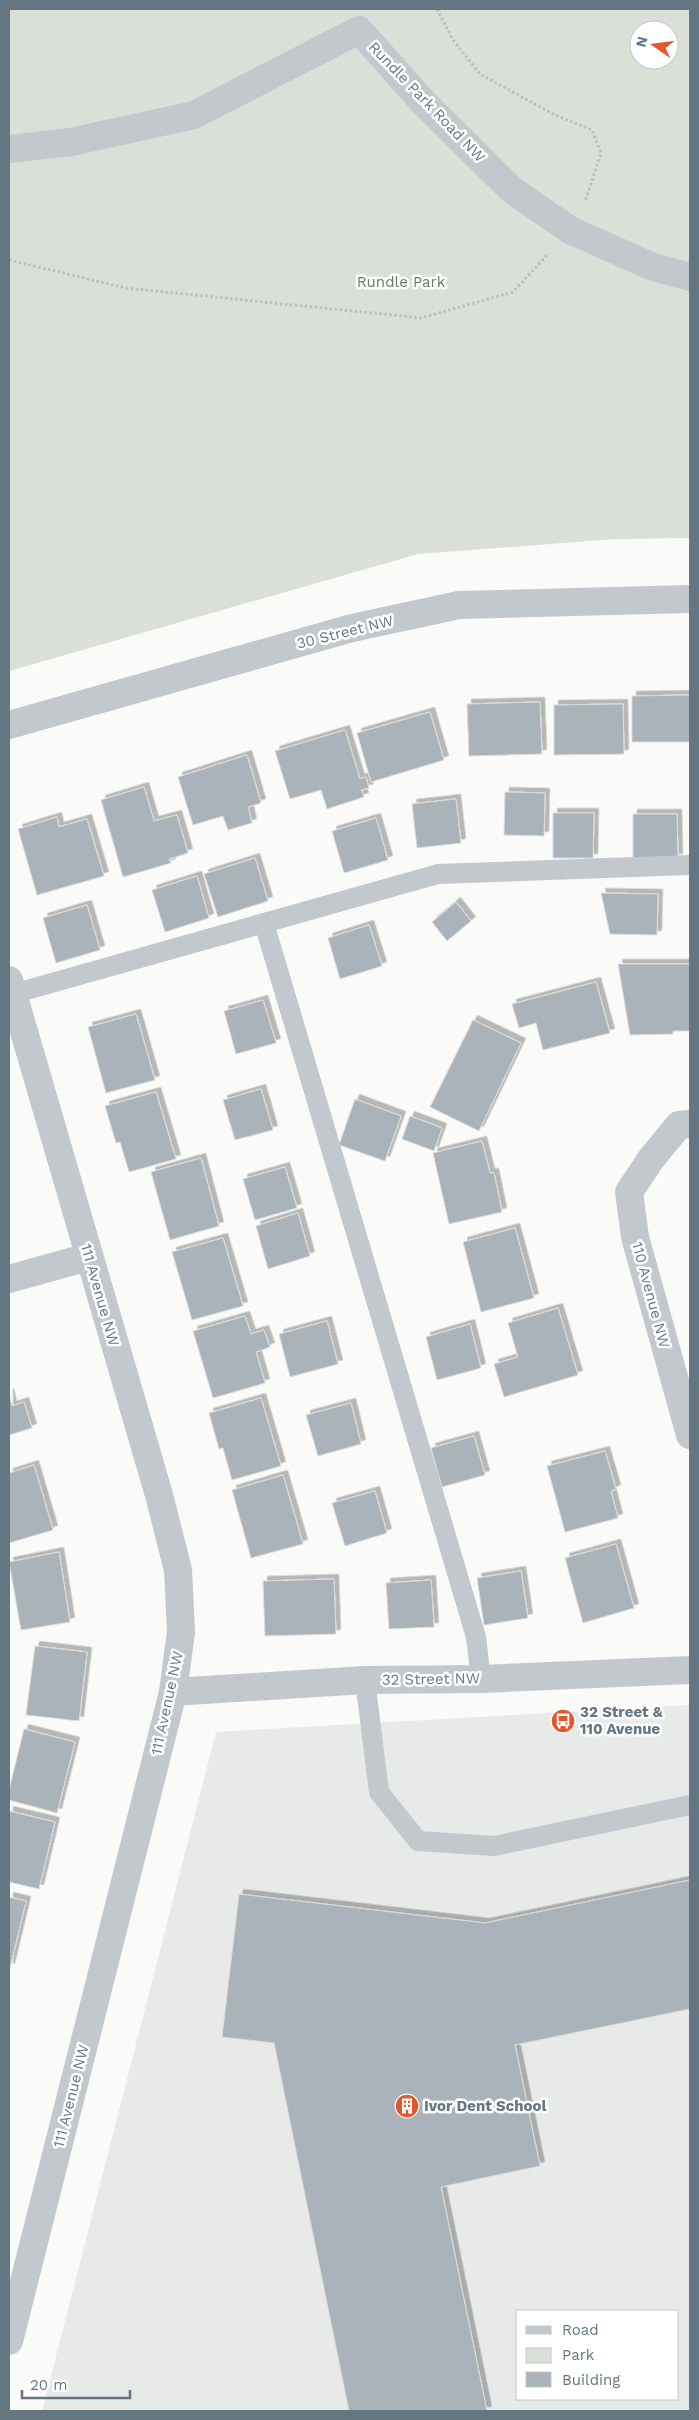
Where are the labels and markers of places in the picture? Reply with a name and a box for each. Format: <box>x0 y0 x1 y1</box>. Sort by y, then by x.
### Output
place label: 32 Street & 110 Avenue <box>580 1703 663 1738</box>
bus stop icon: 32 Street & 110 Avenue <box>550 1708 576 1734</box>
building icon: Ivor Dent School <box>394 2093 420 2119</box>
place label: Ivor Dent School <box>424 2097 547 2115</box>

